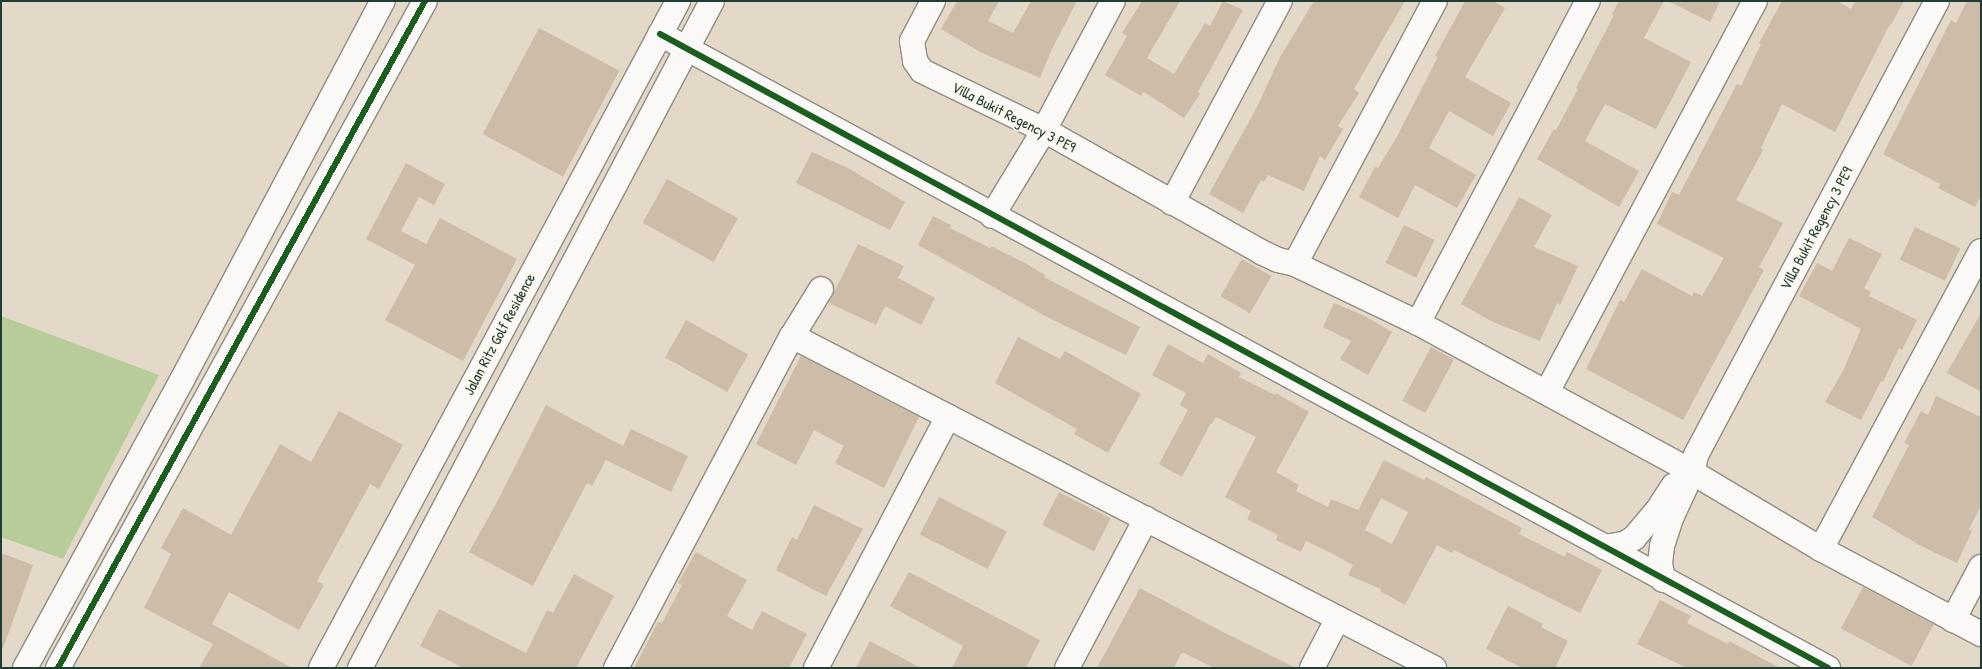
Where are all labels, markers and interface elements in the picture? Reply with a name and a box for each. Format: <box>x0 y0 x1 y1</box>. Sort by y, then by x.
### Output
street label: Villa Bukit Regency 3 PE9 <box>949 78 1079 156</box>
street label: Villa Bukit Regency 3 PE9 <box>1776 163 1856 293</box>
street label: Jalan Ritz Golf Residence <box>459 270 539 398</box>

